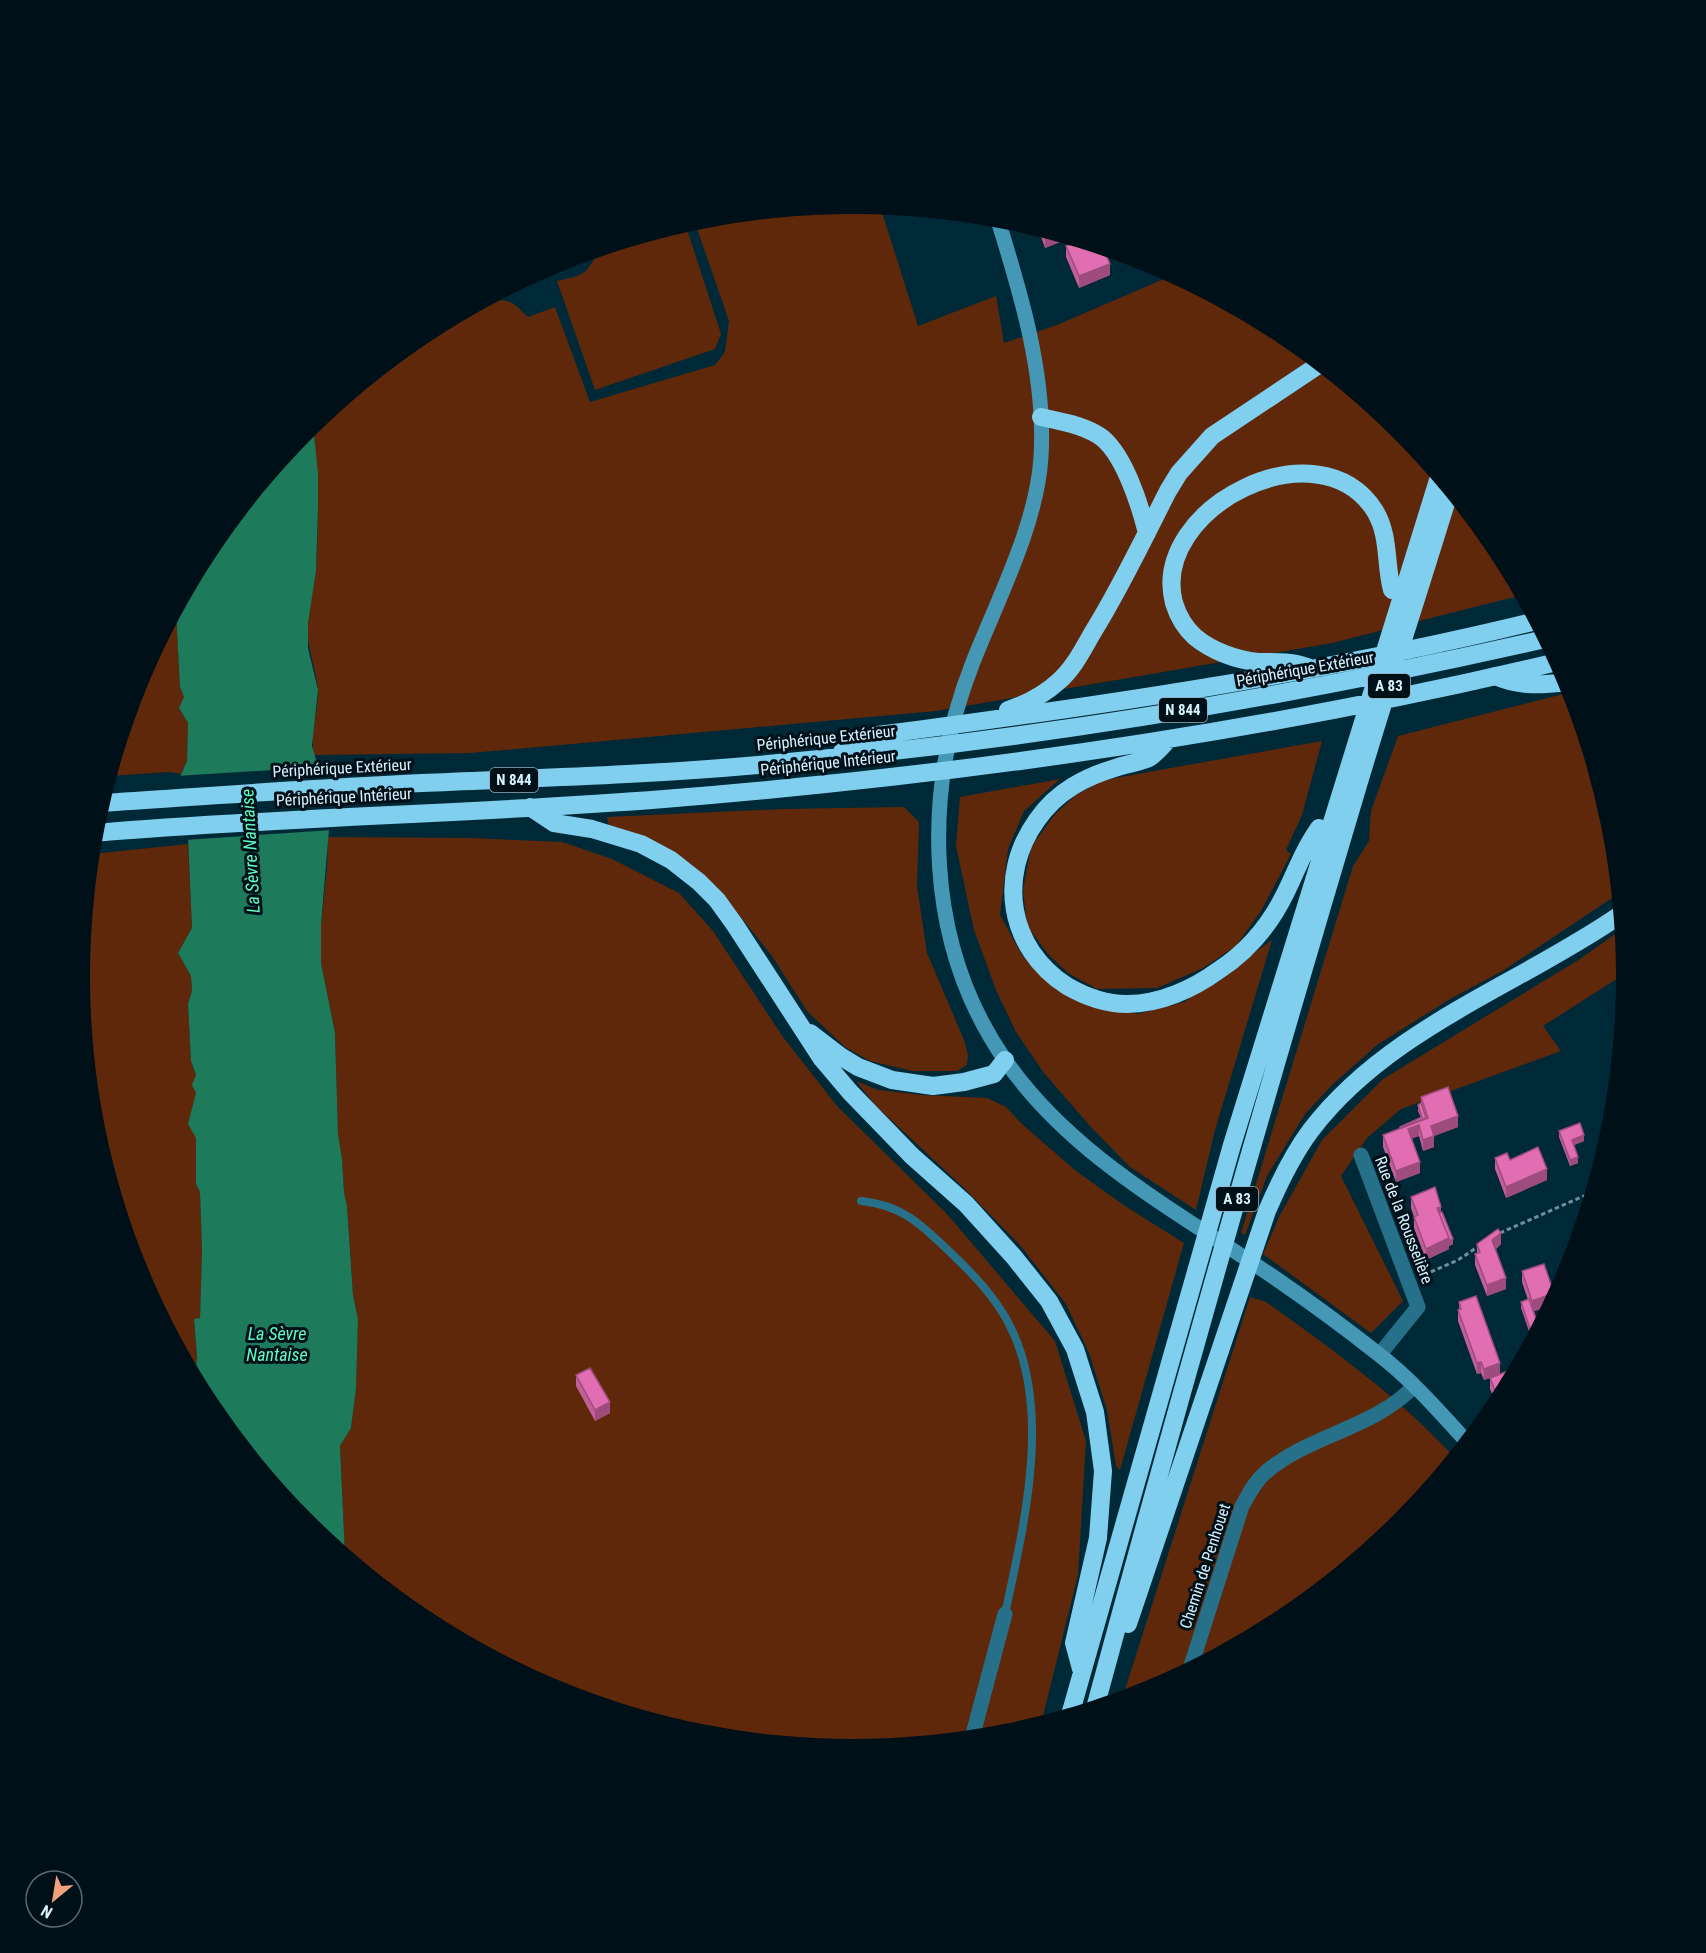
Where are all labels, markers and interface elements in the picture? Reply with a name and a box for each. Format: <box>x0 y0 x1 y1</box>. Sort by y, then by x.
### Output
street label: Périphérique Extérieur <box>1235 648 1375 690</box>
road number: A 83 <box>1368 674 1410 698</box>
road number: N 844 <box>1159 698 1207 722</box>
street label: Périphérique Extérieur <box>756 721 896 755</box>
street label: Périphérique Intérieur <box>759 746 897 780</box>
street label: Périphérique Extérieur <box>272 755 412 781</box>
road number: N 844 <box>490 768 538 792</box>
street label: Périphérique Intérieur <box>276 784 413 810</box>
water label: La Sèvre Nantaise <box>236 788 264 914</box>
street label: Rue de la Rousselière <box>1371 1154 1437 1286</box>
road number: A 83 <box>1216 1187 1258 1211</box>
water label: La Sèvre Nantaise <box>246 1323 308 1365</box>
street label: Chemin de Penhouet <box>1176 1501 1234 1631</box>
north arrow <box>24 1869 84 1929</box>
text: N <box>38 1901 56 1922</box>

